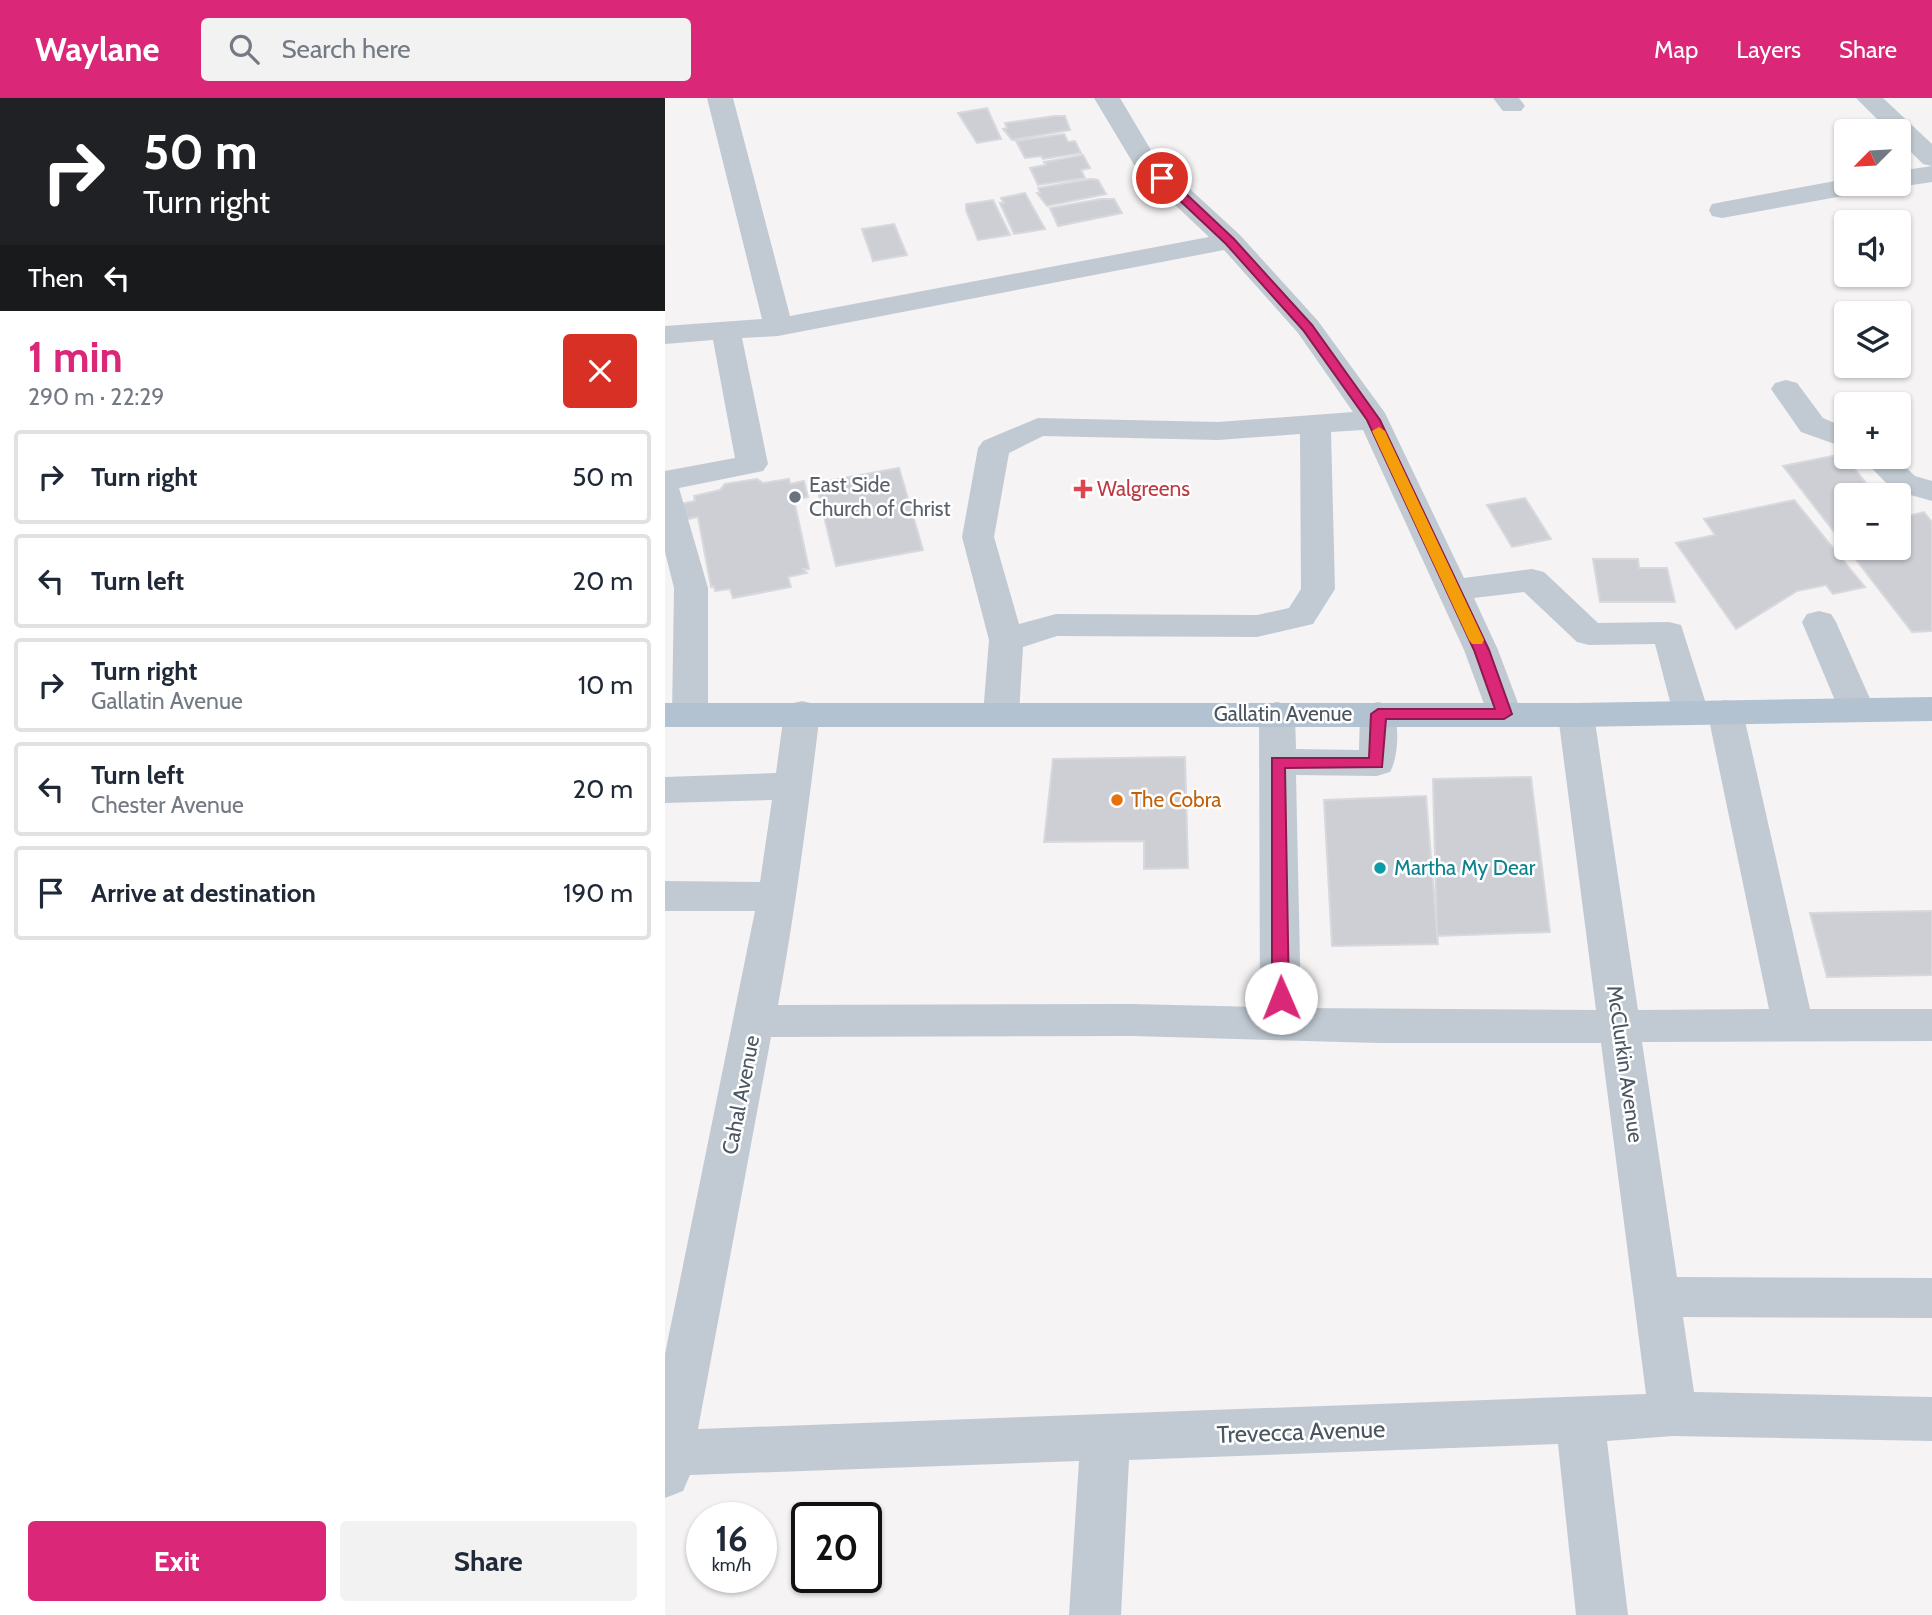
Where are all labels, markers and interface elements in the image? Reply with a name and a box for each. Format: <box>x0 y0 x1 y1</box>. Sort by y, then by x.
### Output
search box <box>201 18 691 81</box>
text: Waylane <box>35 29 159 69</box>
icon: search <box>225 30 263 68</box>
text: Search here <box>281 33 411 65</box>
text: Map <box>1654 35 1698 64</box>
text: Layers <box>1736 35 1801 64</box>
text: Share <box>1839 35 1897 64</box>
north arrow <box>1834 119 1911 196</box>
map controls <box>1834 119 1911 560</box>
text: 50 m <box>143 122 258 181</box>
icon: right <box>28 126 119 217</box>
pin <box>1132 148 1192 208</box>
icon: arrive <box>1143 159 1181 197</box>
text: Turn right <box>143 182 270 221</box>
button: sound <box>1834 210 1911 287</box>
icon: left <box>98 259 136 297</box>
text: Then <box>28 262 84 294</box>
button: layers <box>1834 301 1911 378</box>
text: 1 min <box>28 331 123 383</box>
button: close <box>563 334 637 408</box>
text: 290 m · 22:29 <box>28 383 164 411</box>
button: + <box>1834 392 1911 469</box>
icon: right <box>32 458 70 496</box>
text: Turn right <box>91 461 197 493</box>
text: 50 m <box>572 461 633 493</box>
place label: East Side Church of Christ <box>809 472 951 521</box>
place label: Walgreens <box>1097 476 1190 501</box>
marker: Walgreens <box>1075 481 1091 497</box>
button: − <box>1834 483 1911 560</box>
marker: East Side Church of Christ <box>787 489 803 505</box>
icon: left <box>32 562 70 600</box>
text: Turn left <box>91 565 184 597</box>
text: 20 m <box>573 565 633 597</box>
text: Turn right <box>91 655 197 687</box>
icon: right <box>32 666 70 704</box>
text: 10 m <box>578 669 633 701</box>
text: Gallatin Avenue <box>91 687 243 715</box>
street label: Gallatin Avenue <box>1214 701 1353 726</box>
text: Turn left <box>91 759 184 791</box>
icon: left <box>32 770 70 808</box>
text: 20 m <box>573 773 633 805</box>
place label: The Cobra <box>1131 787 1221 812</box>
text: Chester Avenue <box>91 791 244 819</box>
marker: The Cobra <box>1109 792 1125 808</box>
place label: Martha My Dear <box>1394 855 1536 880</box>
marker: Martha My Dear <box>1372 860 1388 876</box>
icon: arrive <box>32 874 70 912</box>
text: Arrive at destination <box>91 877 316 909</box>
text: 190 m <box>563 877 633 909</box>
position arrow <box>1244 961 1318 1035</box>
street label: McClurkin Avenue <box>1602 984 1649 1144</box>
street label: Cahal Avenue <box>717 1033 764 1157</box>
street label: Trevecca Avenue <box>1216 1414 1386 1449</box>
speed limit sign: 20 <box>791 1502 882 1593</box>
text: 16 <box>715 1517 748 1560</box>
button: Exit <box>28 1521 326 1601</box>
button: Share <box>340 1521 637 1601</box>
text: km/h <box>712 1554 751 1576</box>

